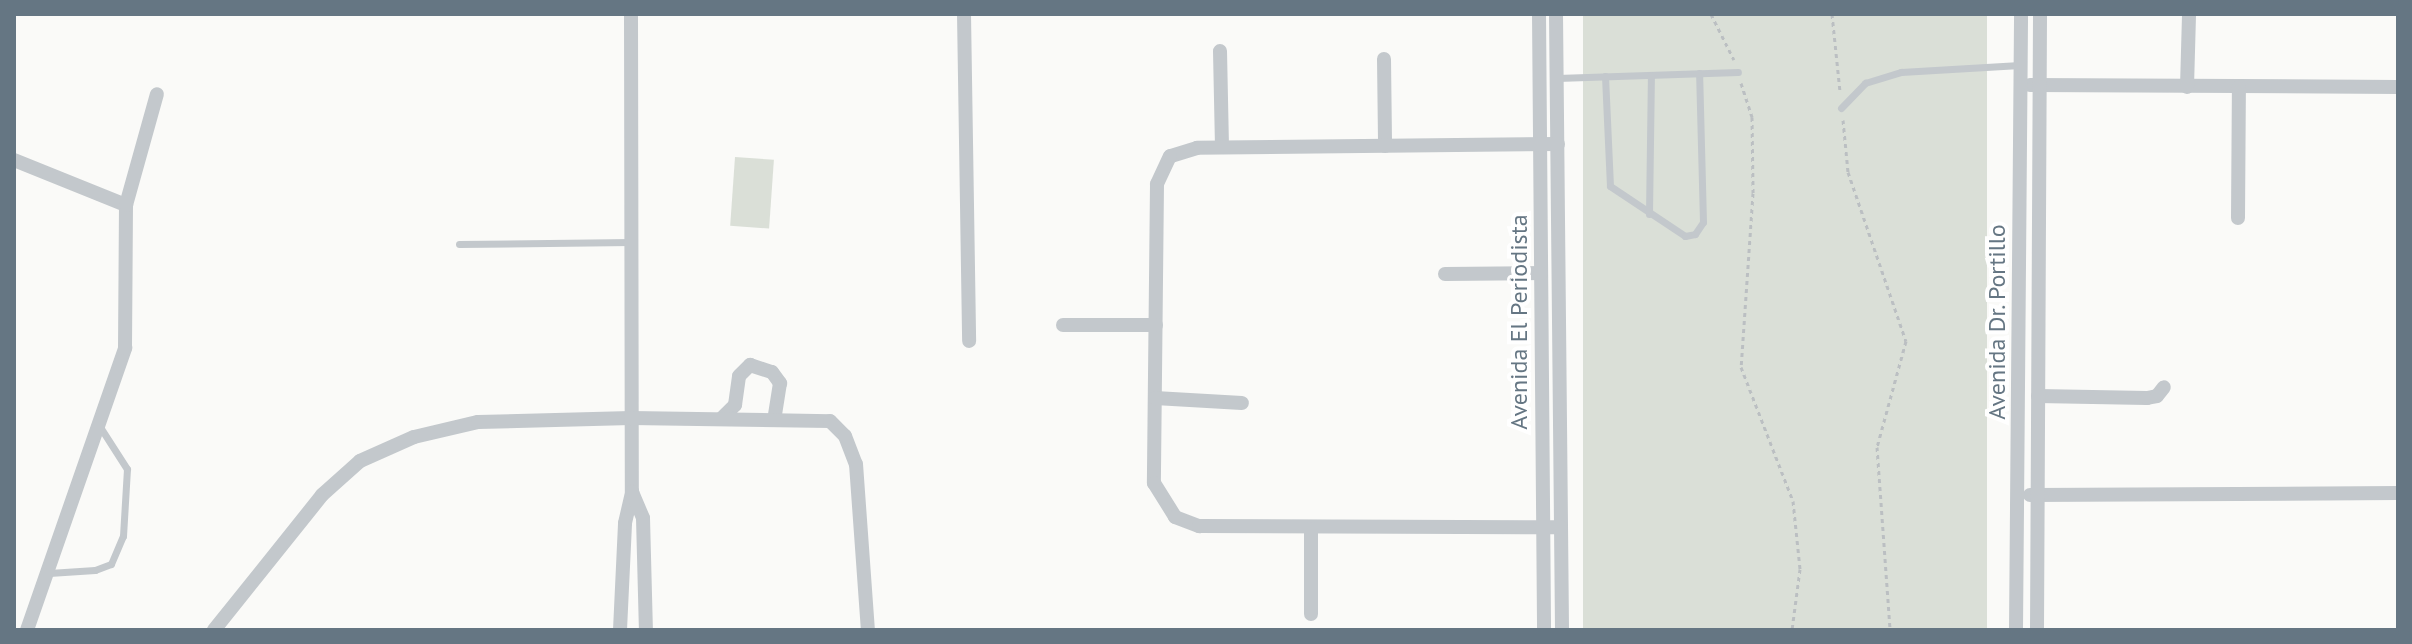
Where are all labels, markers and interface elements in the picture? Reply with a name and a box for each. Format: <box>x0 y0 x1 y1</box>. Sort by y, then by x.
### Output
street label: Avenida El Periodista <box>1505 214 1533 430</box>
street label: Avenida Dr. Portillo <box>1983 223 2011 421</box>

